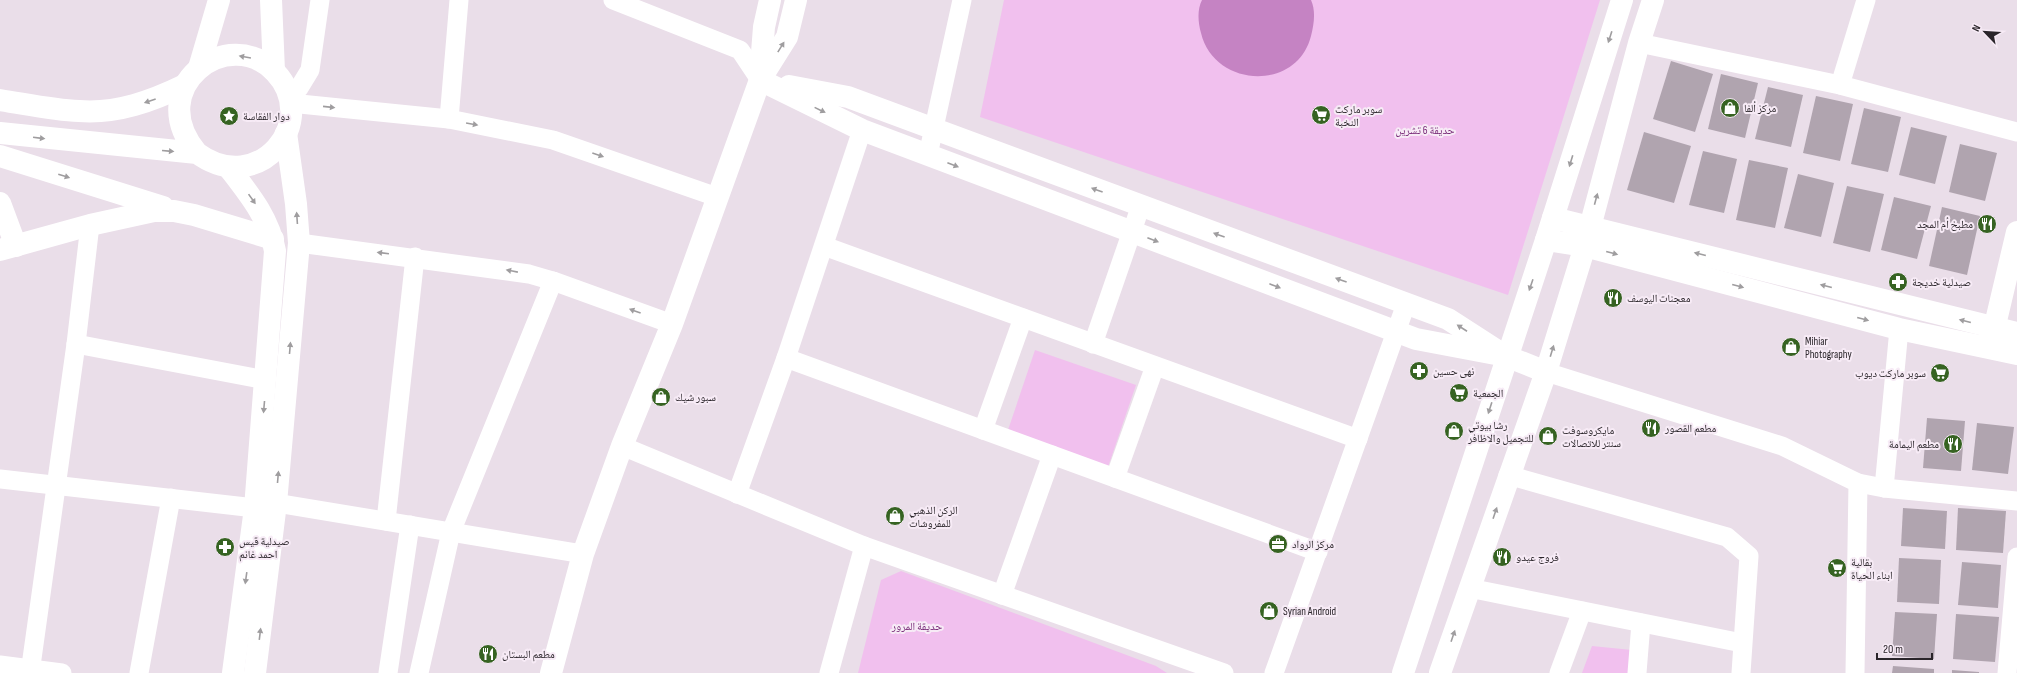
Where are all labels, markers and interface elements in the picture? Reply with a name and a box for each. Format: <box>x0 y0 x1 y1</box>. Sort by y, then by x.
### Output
north arrow <box>1965 12 2005 52</box>
text: N <box>1969 22 1984 33</box>
one-way arrow <box>1607 31 1613 43</box>
one-way arrow <box>777 42 785 52</box>
one-way arrow <box>239 54 251 60</box>
shop icon: مركز ألفا <box>1719 97 1741 119</box>
one-way arrow <box>143 98 155 104</box>
place label: مركز ألفا <box>1744 101 1776 115</box>
place label: سوبر ماركت النخبة <box>1335 103 1382 129</box>
one-way arrow <box>323 104 335 110</box>
supermarket icon: سوبر ماركت النخبة <box>1310 104 1332 126</box>
place icon: دوار الفقاسة <box>218 105 240 127</box>
one-way arrow <box>814 107 826 113</box>
place label: دوار الفقاسة <box>243 110 290 123</box>
one-way arrow <box>466 121 478 127</box>
park label: حديقة 6 تشرين <box>1395 124 1455 137</box>
one-way arrow <box>33 135 45 141</box>
one-way arrow <box>162 147 174 154</box>
one-way arrow <box>592 153 604 159</box>
one-way arrow <box>1568 155 1574 167</box>
one-way arrow <box>947 162 959 168</box>
one-way arrow <box>58 173 70 179</box>
one-way arrow <box>1091 186 1103 192</box>
one-way arrow <box>1594 193 1600 206</box>
one-way arrow <box>248 194 256 204</box>
one-way arrow <box>294 212 301 224</box>
restaurant icon: مطبخ أم المجد <box>1976 213 1998 235</box>
place label: مطبخ أم المجد <box>1917 217 1973 231</box>
one-way arrow <box>1213 231 1225 237</box>
one-way arrow <box>1148 237 1160 243</box>
one-way arrow <box>377 250 389 257</box>
one-way arrow <box>1606 250 1618 256</box>
one-way arrow <box>1693 251 1706 257</box>
one-way arrow <box>506 268 518 274</box>
pharmacy icon: صيدلية خديجة <box>1887 271 1909 293</box>
one-way arrow <box>1335 276 1347 282</box>
place label: صيدلية خديجة <box>1912 276 1971 289</box>
one-way arrow <box>1528 279 1534 291</box>
one-way arrow <box>1269 283 1281 289</box>
one-way arrow <box>1732 283 1744 289</box>
one-way arrow <box>1820 283 1832 289</box>
restaurant icon: معجنات اليوسف <box>1602 287 1624 309</box>
place label: معجنات اليوسف <box>1627 292 1690 305</box>
one-way arrow <box>629 308 641 314</box>
one-way arrow <box>1858 316 1870 322</box>
one-way arrow <box>1959 318 1971 324</box>
one-way arrow <box>1457 324 1467 332</box>
place label: Mihiar Photography <box>1805 335 1853 361</box>
shop icon: Mihiar Photography <box>1780 336 1802 358</box>
one-way arrow <box>286 342 293 354</box>
one-way arrow <box>1549 345 1555 357</box>
pharmacy icon: نهى حسين <box>1408 360 1430 382</box>
supermarket icon: سوبر ماركت ديوب <box>1929 362 1951 384</box>
place label: نهى حسين <box>1433 365 1474 378</box>
place label: سوبر ماركت ديوب <box>1855 367 1926 380</box>
supermarket icon: الجمعية <box>1448 382 1470 404</box>
shop icon: سبور شيك <box>650 386 672 408</box>
place label: الجمعية <box>1473 387 1503 400</box>
place label: سبور شيك <box>675 391 716 404</box>
one-way arrow <box>260 401 267 413</box>
one-way arrow <box>1486 402 1492 414</box>
restaurant icon: مطعم القصور <box>1640 417 1662 439</box>
place label: رشا بيوتي للتجميل والاظافر <box>1467 419 1534 445</box>
shop icon: رشا بيوتي للتجميل والاظافر <box>1443 420 1465 442</box>
place label: مطعم القصور <box>1664 422 1716 436</box>
place label: مايكروسوفت سنتر للاتصالات <box>1562 424 1621 450</box>
shop icon: مايكروسوفت سنتر للاتصالات <box>1537 425 1559 447</box>
restaurant icon: مطعم اليمامة <box>1942 433 1964 455</box>
place label: مطعم اليمامة <box>1889 438 1939 452</box>
one-way arrow <box>275 471 282 483</box>
place label: الركن الذهبي للمفروشات <box>909 504 958 530</box>
shop icon: الركن الذهبي للمفروشات <box>884 505 906 527</box>
one-way arrow <box>1492 507 1498 519</box>
office icon: مركز الرواد <box>1267 533 1289 555</box>
place label: صيدلية قيس احمد غانم <box>239 535 290 562</box>
pharmacy icon: صيدلية قيس احمد غانم <box>214 536 236 558</box>
place label: مركز الرواد <box>1292 538 1334 551</box>
restaurant icon: فروج عيدو <box>1491 546 1513 568</box>
place label: فروج عيدو <box>1516 551 1559 564</box>
place label: بقالية ابناء الحياة <box>1851 556 1893 582</box>
supermarket icon: بقالية ابناء الحياة <box>1826 557 1848 579</box>
one-way arrow <box>243 572 249 584</box>
shop icon: Syrian Android <box>1258 600 1280 622</box>
place label: Syrian Android <box>1283 605 1337 618</box>
park label: حديقة المرور <box>891 620 942 633</box>
one-way arrow <box>257 628 263 640</box>
one-way arrow <box>1450 630 1456 642</box>
scale bar <box>1877 635 1932 661</box>
text: 20 m <box>1883 642 1903 657</box>
restaurant icon: مطعم البستان <box>477 643 499 665</box>
place label: مطعم البستان <box>502 648 555 662</box>

